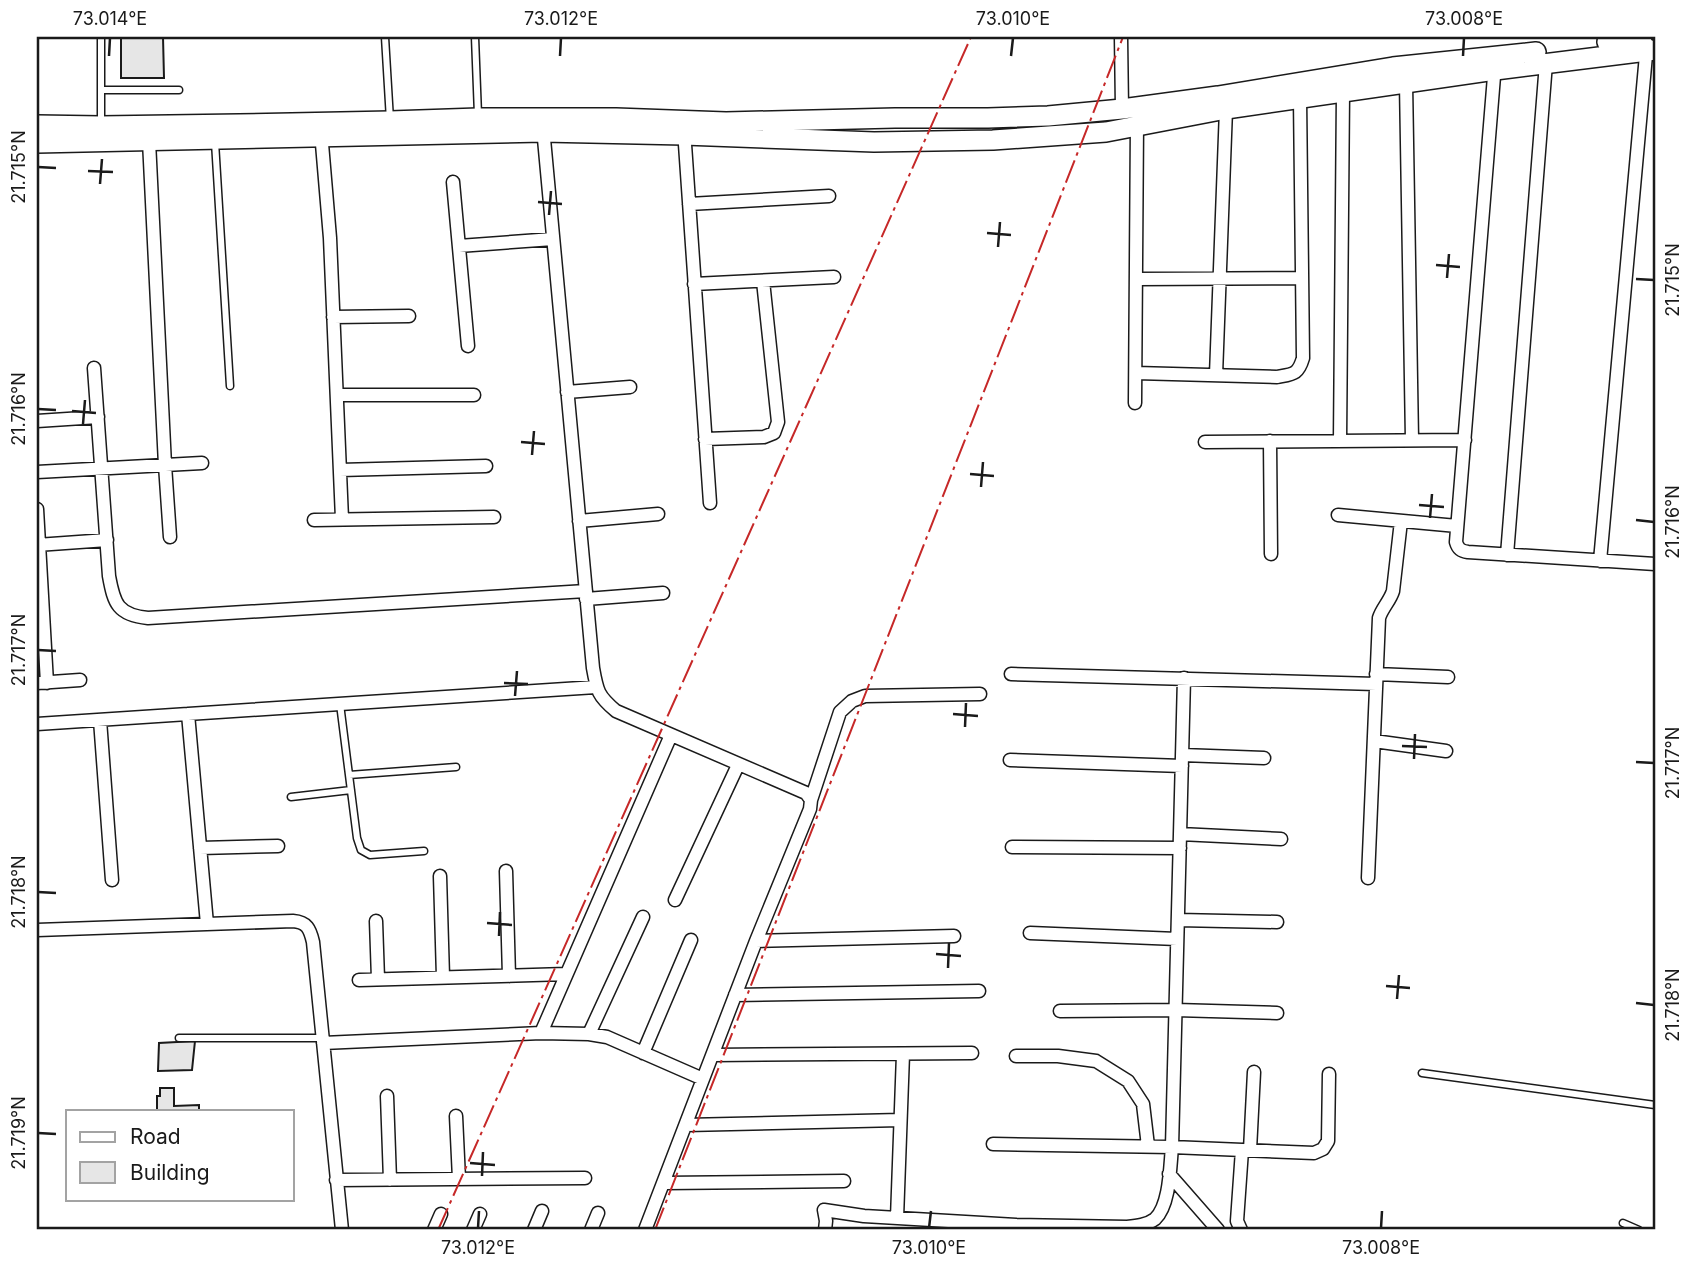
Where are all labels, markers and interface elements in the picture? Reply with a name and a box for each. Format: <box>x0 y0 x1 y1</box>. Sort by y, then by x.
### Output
text: 73.014°E <box>73 8 147 29</box>
text: 73.012°E <box>524 8 598 29</box>
text: 73.010°E <box>976 8 1050 29</box>
text: 73.008°E <box>1425 8 1503 29</box>
text: 21.715°N <box>8 130 29 204</box>
text: 21.715°N <box>1662 243 1683 317</box>
text: 21.716°N <box>8 372 29 446</box>
text: 21.716°N <box>1662 485 1683 559</box>
text: 21.717°N <box>8 614 29 686</box>
text: 21.717°N <box>1662 727 1683 799</box>
text: 21.718°N <box>8 855 29 929</box>
text: 21.718°N <box>1662 968 1683 1042</box>
text: 21.719°N <box>8 1096 29 1170</box>
legend <box>66 1110 294 1200</box>
text: Road <box>130 1124 181 1149</box>
text: Building <box>130 1160 210 1185</box>
text: 73.012°E <box>441 1237 515 1258</box>
text: 73.010°E <box>892 1237 966 1258</box>
text: 73.008°E <box>1342 1237 1420 1258</box>

